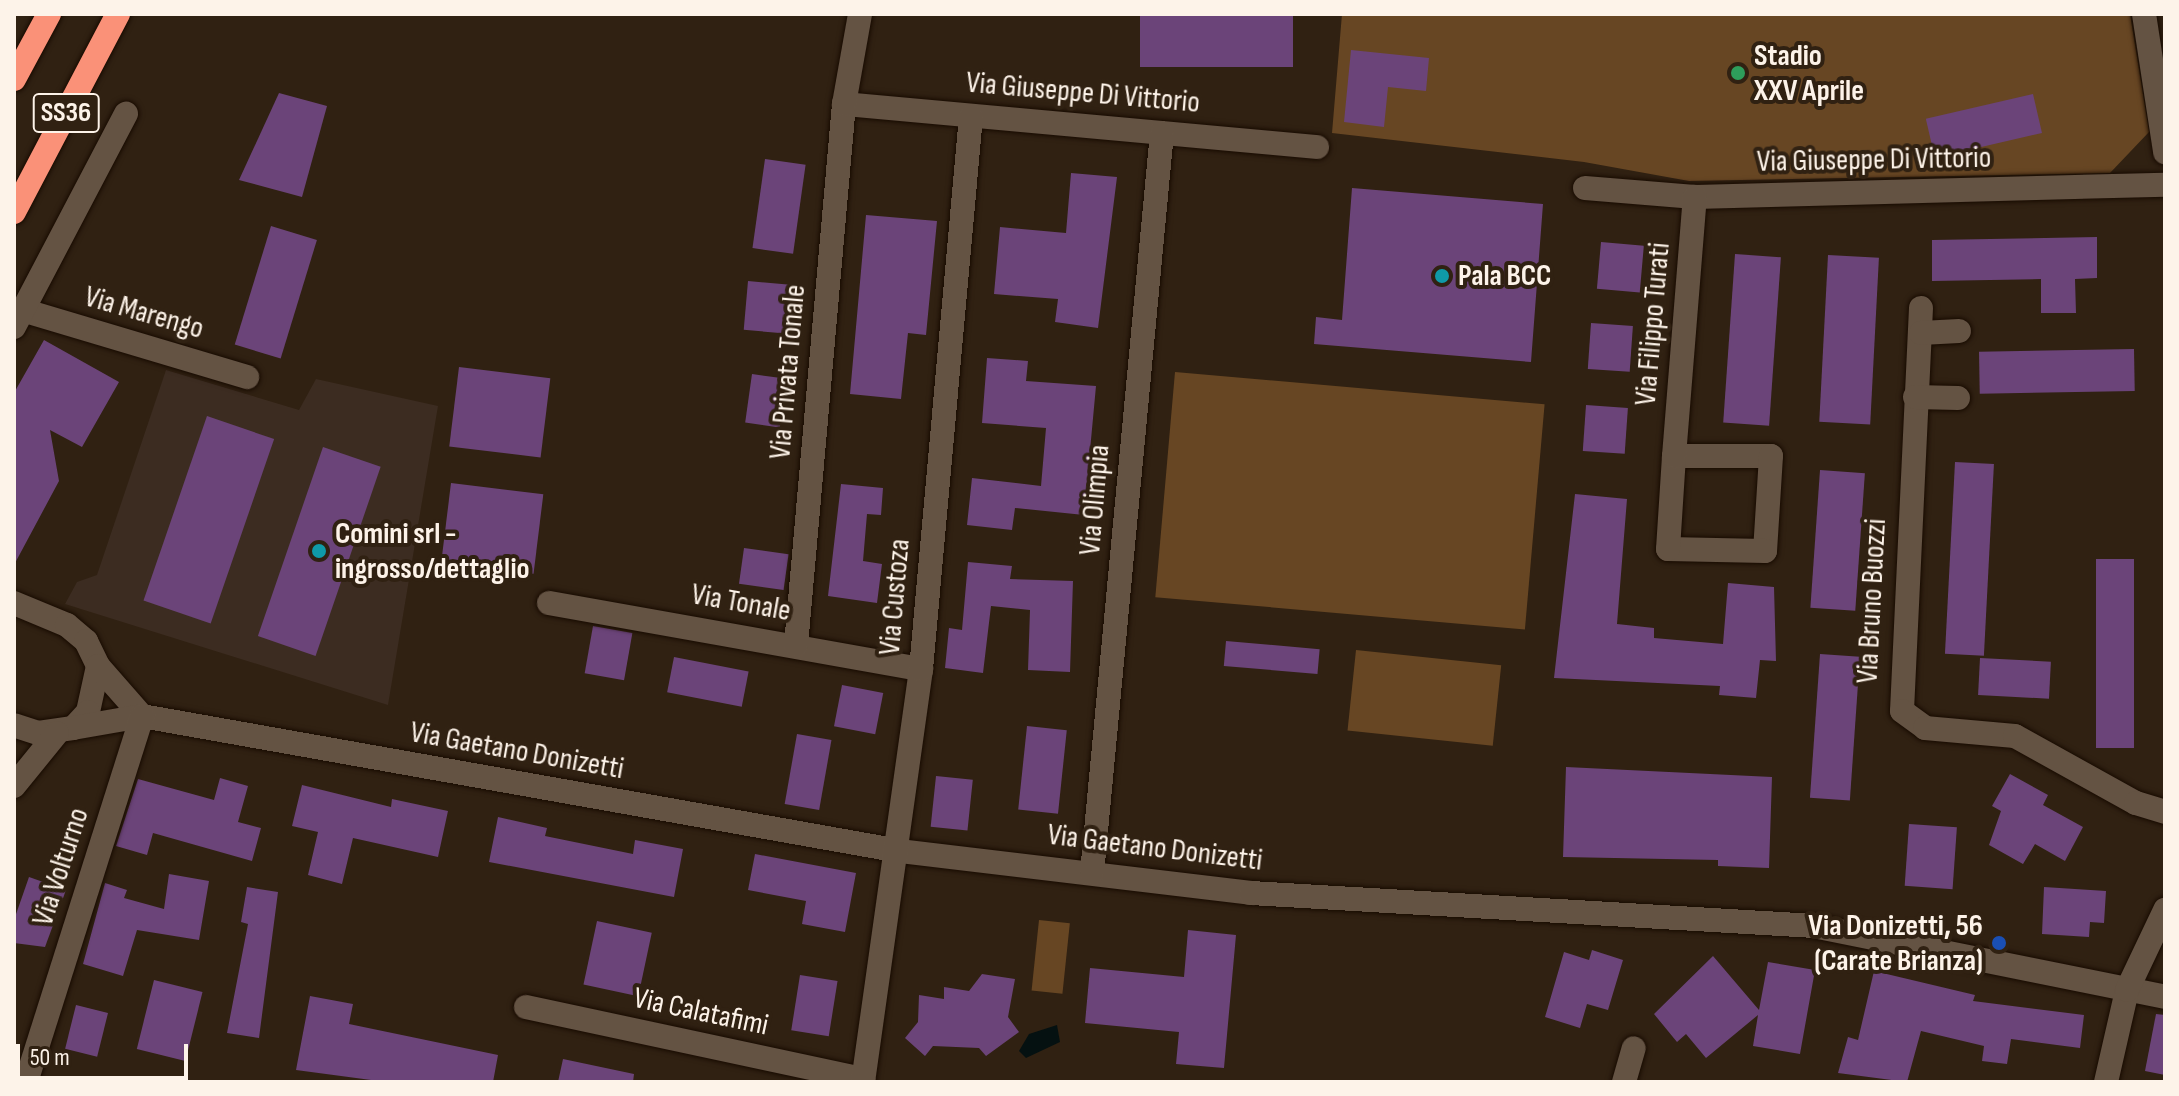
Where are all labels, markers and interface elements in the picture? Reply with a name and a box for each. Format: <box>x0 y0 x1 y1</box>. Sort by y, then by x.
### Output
place label: Stadio XXV Aprile <box>1754 38 1864 108</box>
marker: Stadio XXV Aprile <box>1729 64 1747 82</box>
street label: Via Giuseppe Di Vittorio <box>965 65 1201 121</box>
road number: SS36 <box>32 89 100 137</box>
street label: Via Giuseppe Di Vittorio <box>1757 140 1991 180</box>
street label: Via Filippo Turati <box>1628 241 1678 407</box>
place label: Pala BCC <box>1458 258 1551 294</box>
marker: Pala BCC <box>1433 267 1451 285</box>
street label: Via Marengo <box>80 279 208 347</box>
street label: Via Privata Tonale <box>762 283 814 461</box>
street label: Via Olimpia <box>1072 443 1118 557</box>
place label: Comini srl - ingrosso/dettaglio <box>335 516 530 586</box>
street label: Via Bruno Buozzi <box>1850 518 1894 684</box>
street label: Via Custoza <box>872 537 918 657</box>
marker: Comini srl - ingrosso/dettaglio <box>310 542 328 560</box>
street label: Via Tonale <box>689 577 793 629</box>
street label: Via Gaetano Donizetti <box>407 715 627 787</box>
street label: Via Volturno <box>25 804 97 930</box>
street label: Via Gaetano Donizetti <box>1046 817 1264 879</box>
place label: Via Donizetti, 56 (Carate Brianza) <box>1808 908 1983 978</box>
marker: Via Donizetti, 56 (Carate Brianza) <box>1990 934 2008 952</box>
street label: Via Calatafimi <box>630 980 772 1044</box>
scale bar <box>20 1028 192 1078</box>
text: 50 m <box>30 1043 70 1072</box>

